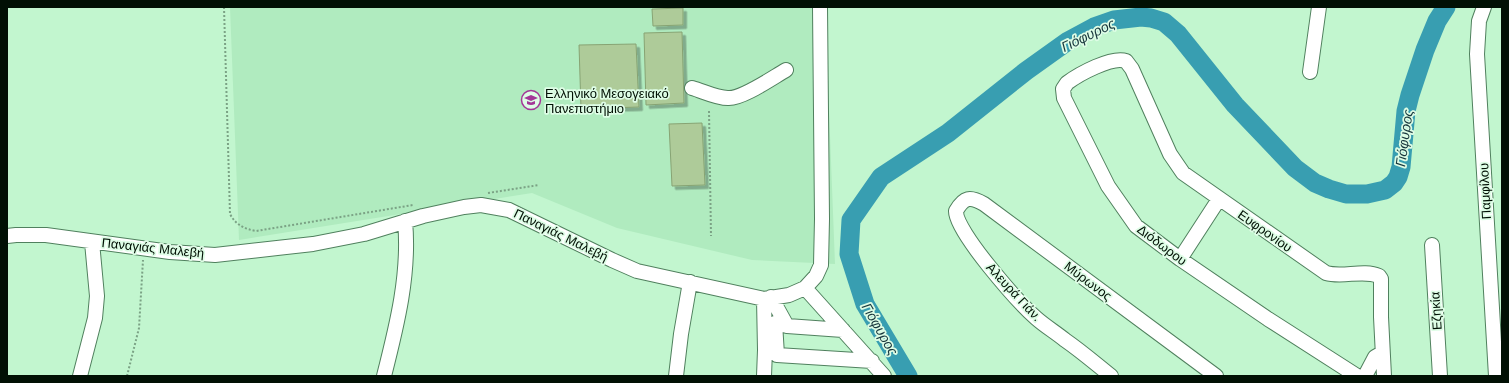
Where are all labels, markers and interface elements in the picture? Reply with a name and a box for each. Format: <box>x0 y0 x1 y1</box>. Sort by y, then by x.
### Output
water label: Γιόφυρος <box>1059 15 1118 55</box>
place label: Ελληνικό Μεσογειακό Πανεπιστήμιο <box>545 86 669 116</box>
school or university icon: Ελληνικό Μεσογειακό Πανεπιστήμιο <box>520 89 542 111</box>
water label: Γιόφυρος <box>1392 108 1416 168</box>
street label: Παμφίλου <box>1476 162 1494 220</box>
street label: Παναγιάς Μαλεβή <box>511 206 611 264</box>
street label: Ευφρονίου <box>1235 207 1295 255</box>
street label: Διόδωρου <box>1134 222 1190 268</box>
street label: Παναγιάς Μαλεβή <box>101 235 205 261</box>
street label: Μύρωνος <box>1061 258 1115 304</box>
street label: Αλευρά Γιάν. <box>983 260 1045 324</box>
street label: Εζηκία <box>1427 291 1445 331</box>
water label: Γιόφυρος <box>859 300 901 358</box>

